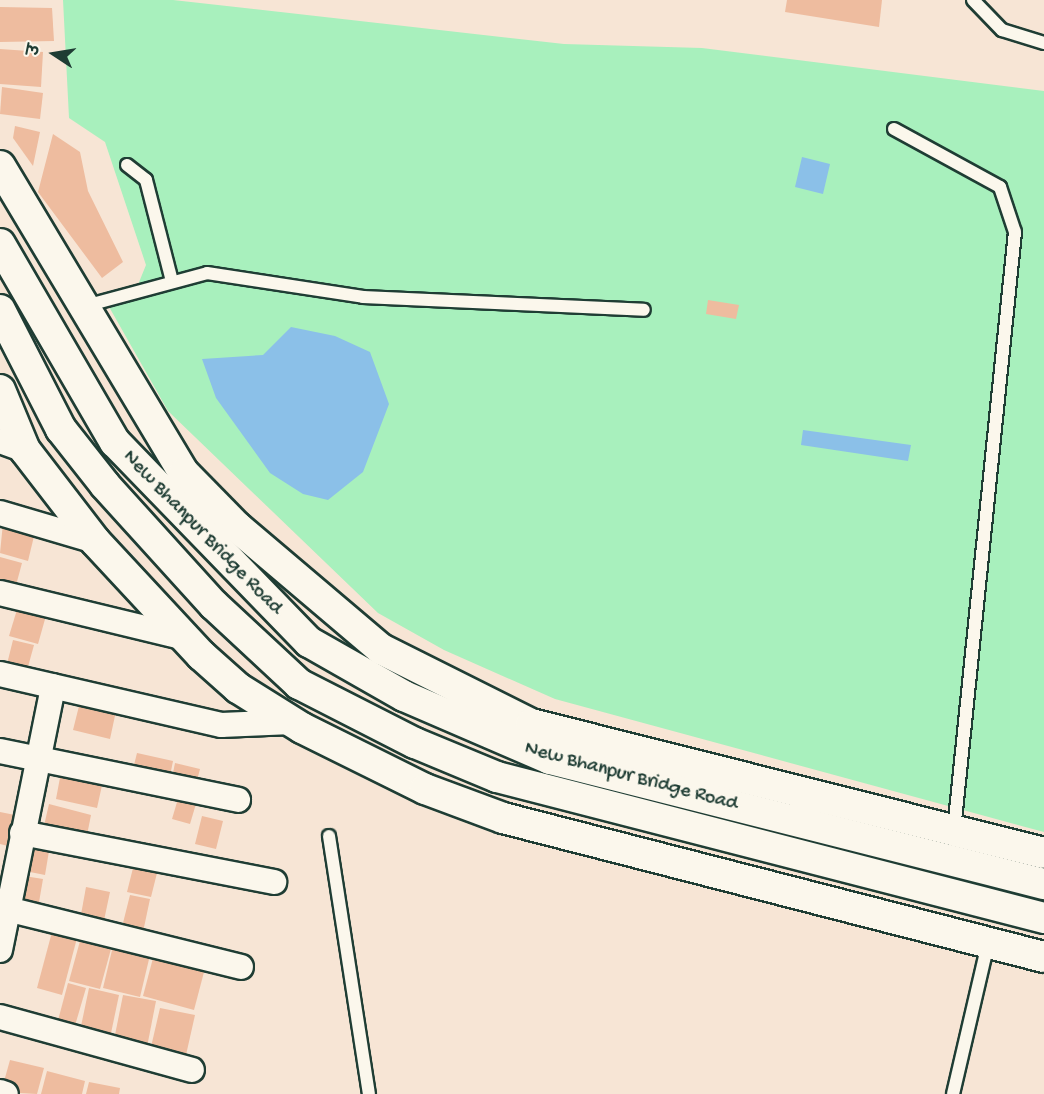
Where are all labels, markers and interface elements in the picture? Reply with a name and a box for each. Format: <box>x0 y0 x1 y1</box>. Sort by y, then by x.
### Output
north arrow <box>24 24 84 84</box>
text: उ <box>26 43 46 57</box>
street label: New Bhanpur Bridge Road <box>117 446 287 620</box>
street label: New Bhanpur Bridge Road <box>522 737 740 817</box>

